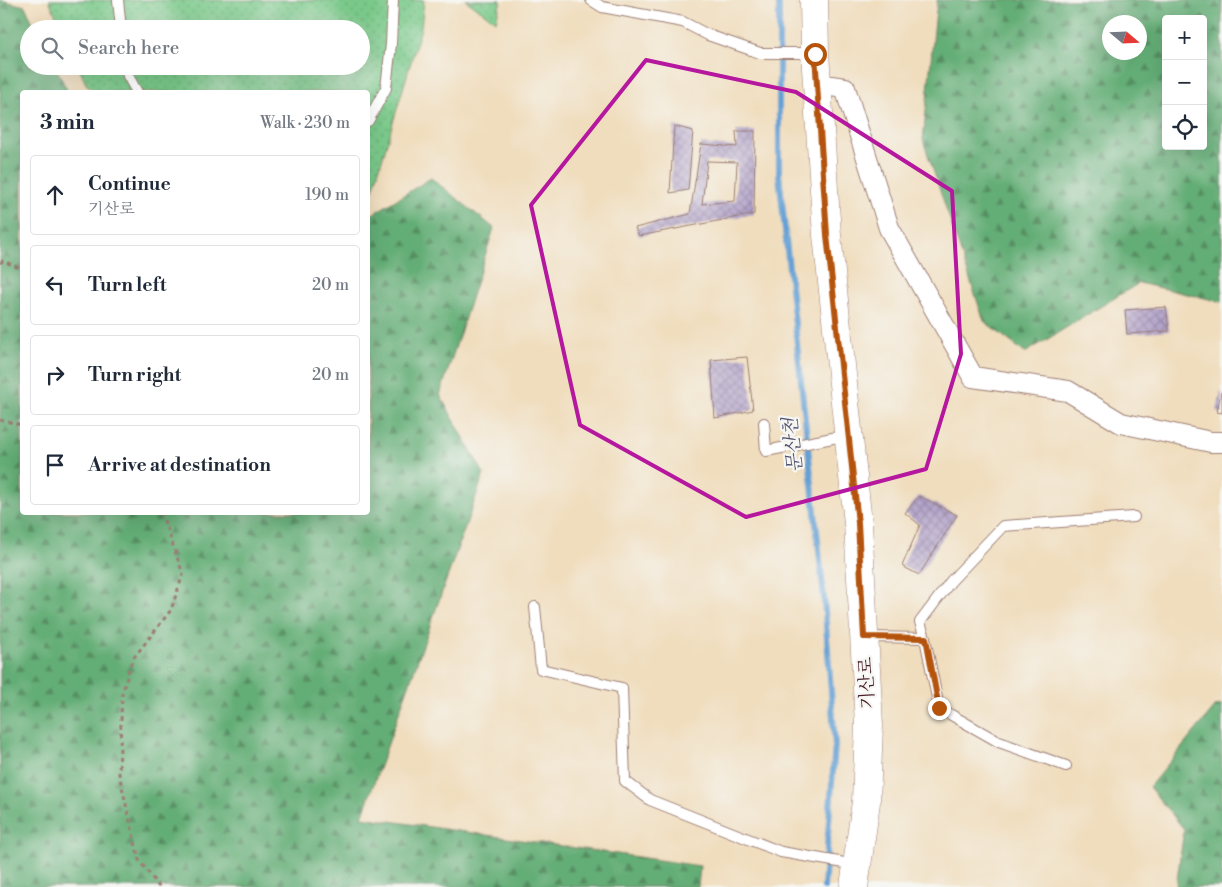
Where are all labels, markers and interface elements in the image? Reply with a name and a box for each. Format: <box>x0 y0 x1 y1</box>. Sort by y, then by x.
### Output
north arrow <box>1102 15 1147 60</box>
map controls <box>1162 15 1207 150</box>
button: + <box>1162 15 1207 60</box>
search box <box>20 20 370 75</box>
icon: search <box>38 34 66 62</box>
text: Search here <box>78 36 179 60</box>
route start <box>804 43 827 66</box>
button: − <box>1162 60 1207 105</box>
button: locate <box>1162 105 1207 150</box>
text: 3 min <box>40 110 95 136</box>
text: Walk · 230 m <box>260 113 350 133</box>
text: Continue <box>88 172 171 196</box>
icon: ahead <box>41 181 69 209</box>
text: 190 m <box>305 185 349 205</box>
text: 기산로 <box>88 199 134 219</box>
icon: left <box>41 271 69 299</box>
text: Turn left <box>88 273 167 297</box>
text: 20 m <box>312 275 349 295</box>
icon: right <box>41 361 69 389</box>
text: Turn right <box>88 363 181 387</box>
text: 20 m <box>312 365 349 385</box>
water label: 문산천 <box>778 415 808 474</box>
icon: arrive <box>41 451 69 479</box>
text: Arrive at destination <box>88 453 271 477</box>
street label: 기산로 <box>854 656 880 710</box>
route end <box>928 697 951 720</box>

